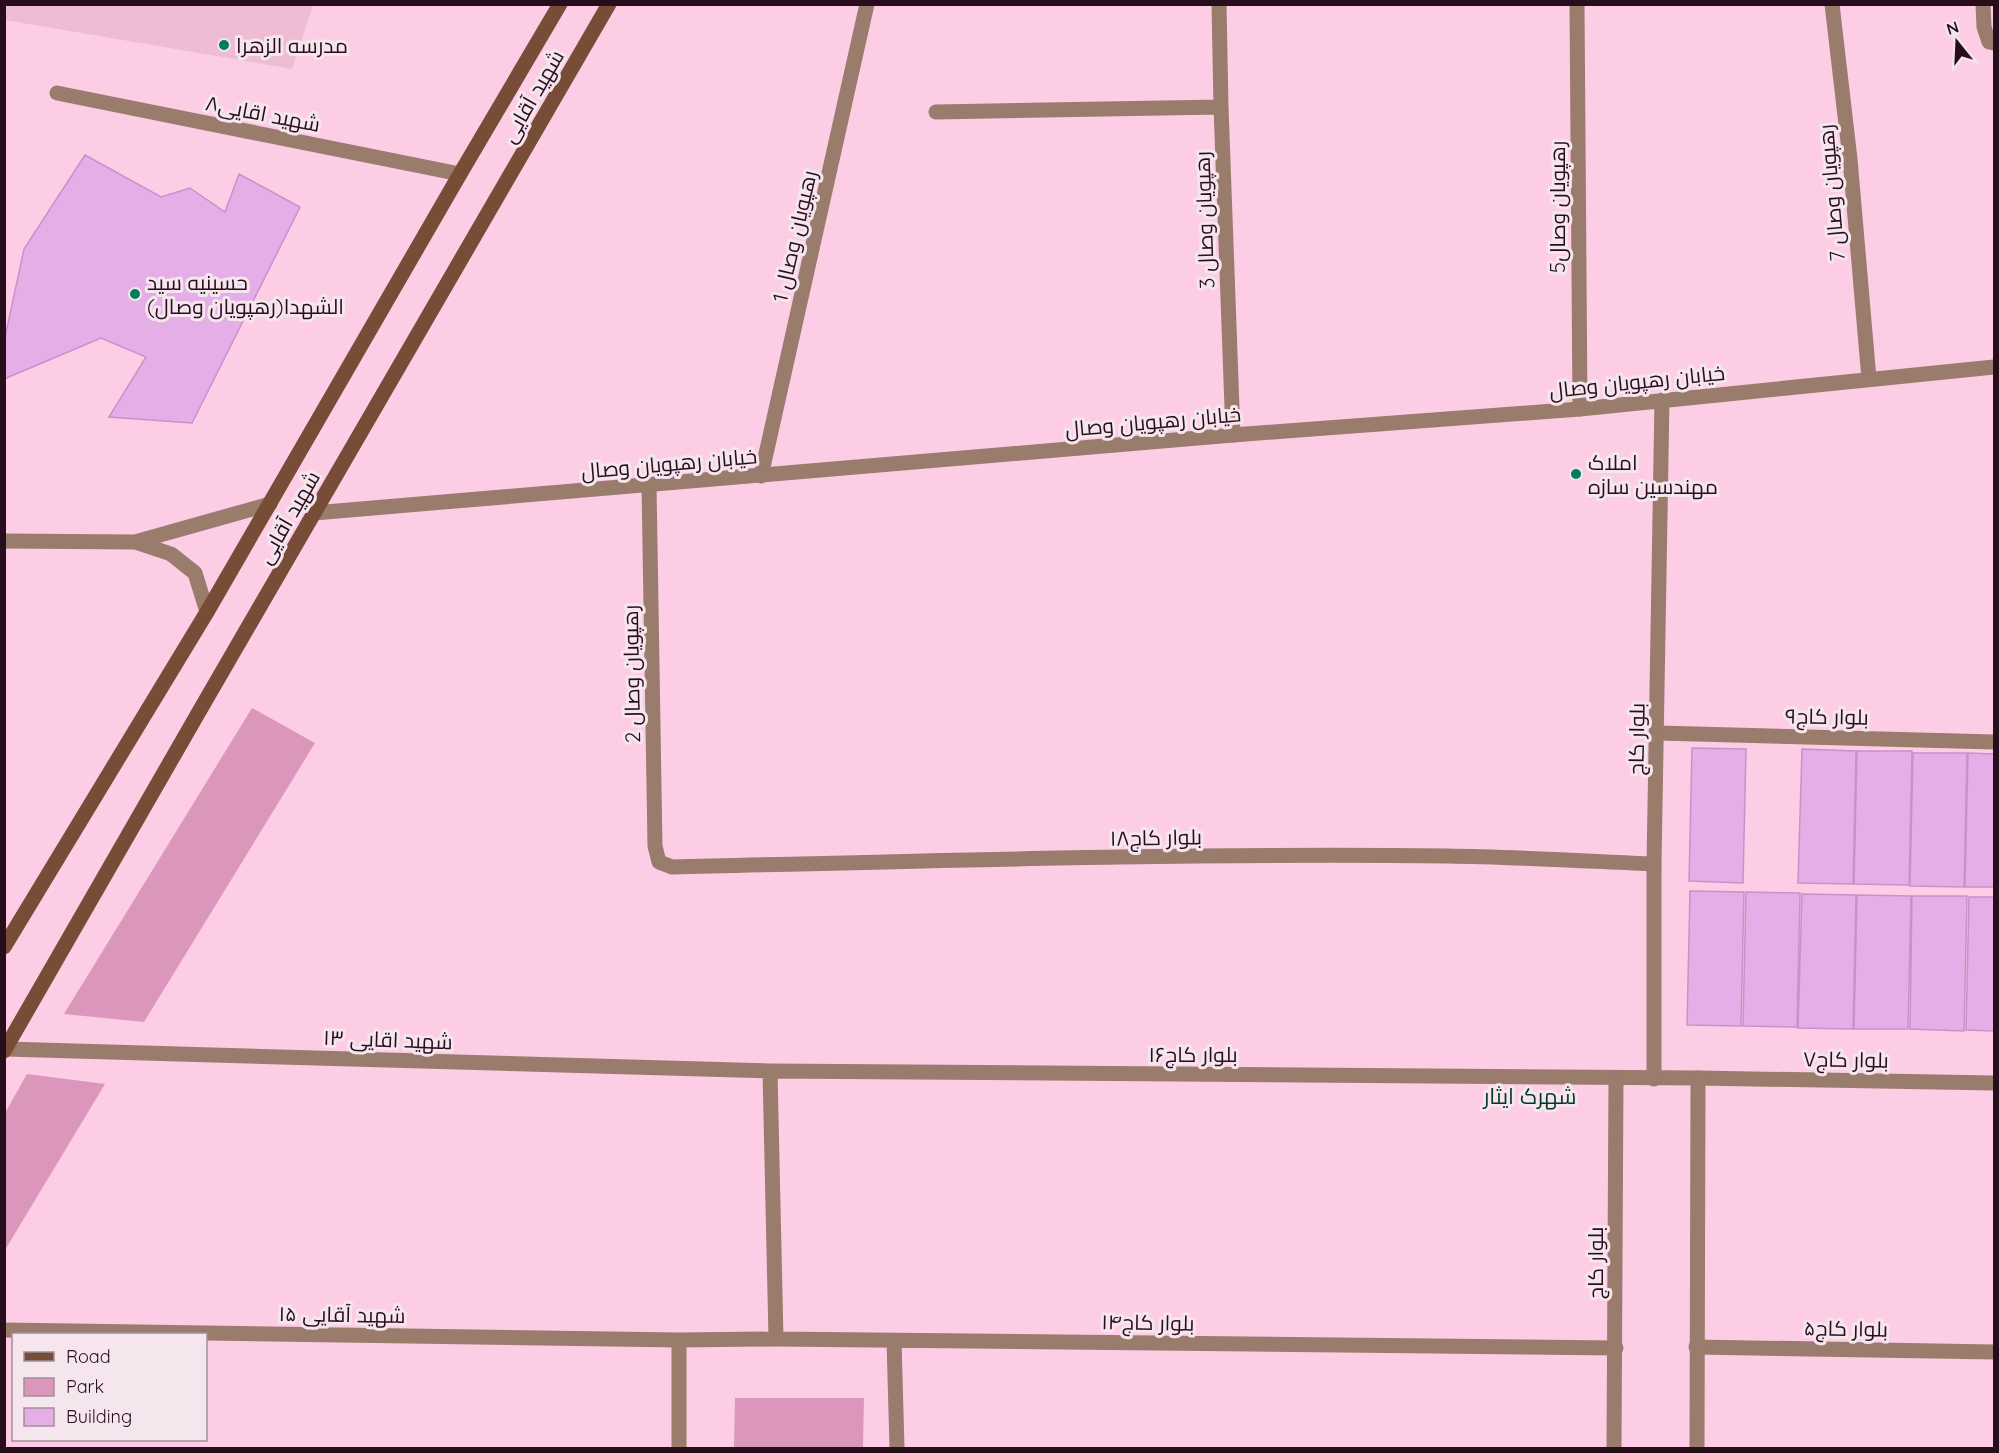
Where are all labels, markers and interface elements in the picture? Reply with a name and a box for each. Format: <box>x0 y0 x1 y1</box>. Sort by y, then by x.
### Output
north arrow <box>1927 12 1987 72</box>
text: N <box>1944 16 1961 39</box>
place label: مدرسه الزهرا <box>236 32 348 58</box>
marker: مدرسه الزهرا <box>217 38 231 52</box>
street label: شهید آقایی <box>495 45 570 148</box>
street label: شهید اقایی۸ <box>203 89 323 138</box>
street label: 7 رهپویان وصال <box>1812 123 1851 263</box>
street label: رهپویان وصال5 <box>1544 141 1571 273</box>
street label: 3 رهپویان وصال <box>1189 151 1220 289</box>
street label: 1 رهپویان وصال <box>766 168 823 305</box>
place label: حسینیه سید الشهدا(رهپویان وصال) <box>147 269 344 320</box>
marker: حسینیه سید الشهدا(رهپویان وصال) <box>128 287 142 301</box>
street label: خیابان رهپویان وصال <box>1548 359 1726 404</box>
street label: خیابان رهپویان وصال <box>1064 400 1242 443</box>
street label: خیابان رهپویان وصال <box>580 442 758 485</box>
place label: املاک مهندسین سازه <box>1588 449 1718 500</box>
street label: شهید آقایی <box>251 466 326 569</box>
marker: املاک مهندسین سازه <box>1569 467 1583 481</box>
street label: 2 رهپویان وصال <box>617 605 646 743</box>
street label: بلوار کاج <box>1622 702 1652 776</box>
street label: بلوار کاج۹ <box>1785 702 1869 732</box>
street label: بلوار کاج۱۸ <box>1110 823 1202 853</box>
street label: شهید اقایی ۱۳ <box>323 1024 453 1055</box>
street label: بلوار کاج۱۶ <box>1148 1041 1238 1069</box>
street label: بلوار کاج۷ <box>1803 1045 1889 1075</box>
district label: شهرک ایثار <box>1481 1082 1577 1110</box>
street label: بلوار کاج <box>1582 1227 1610 1299</box>
street label: شهید آقایی ۱۵ <box>278 1300 406 1329</box>
street label: بلوار کاج۱۴ <box>1101 1308 1195 1338</box>
street label: بلوار کاج۵ <box>1804 1314 1888 1344</box>
legend <box>12 1333 207 1441</box>
text: Road <box>66 1345 111 1368</box>
text: Park <box>66 1375 104 1398</box>
text: Building <box>66 1405 132 1428</box>

